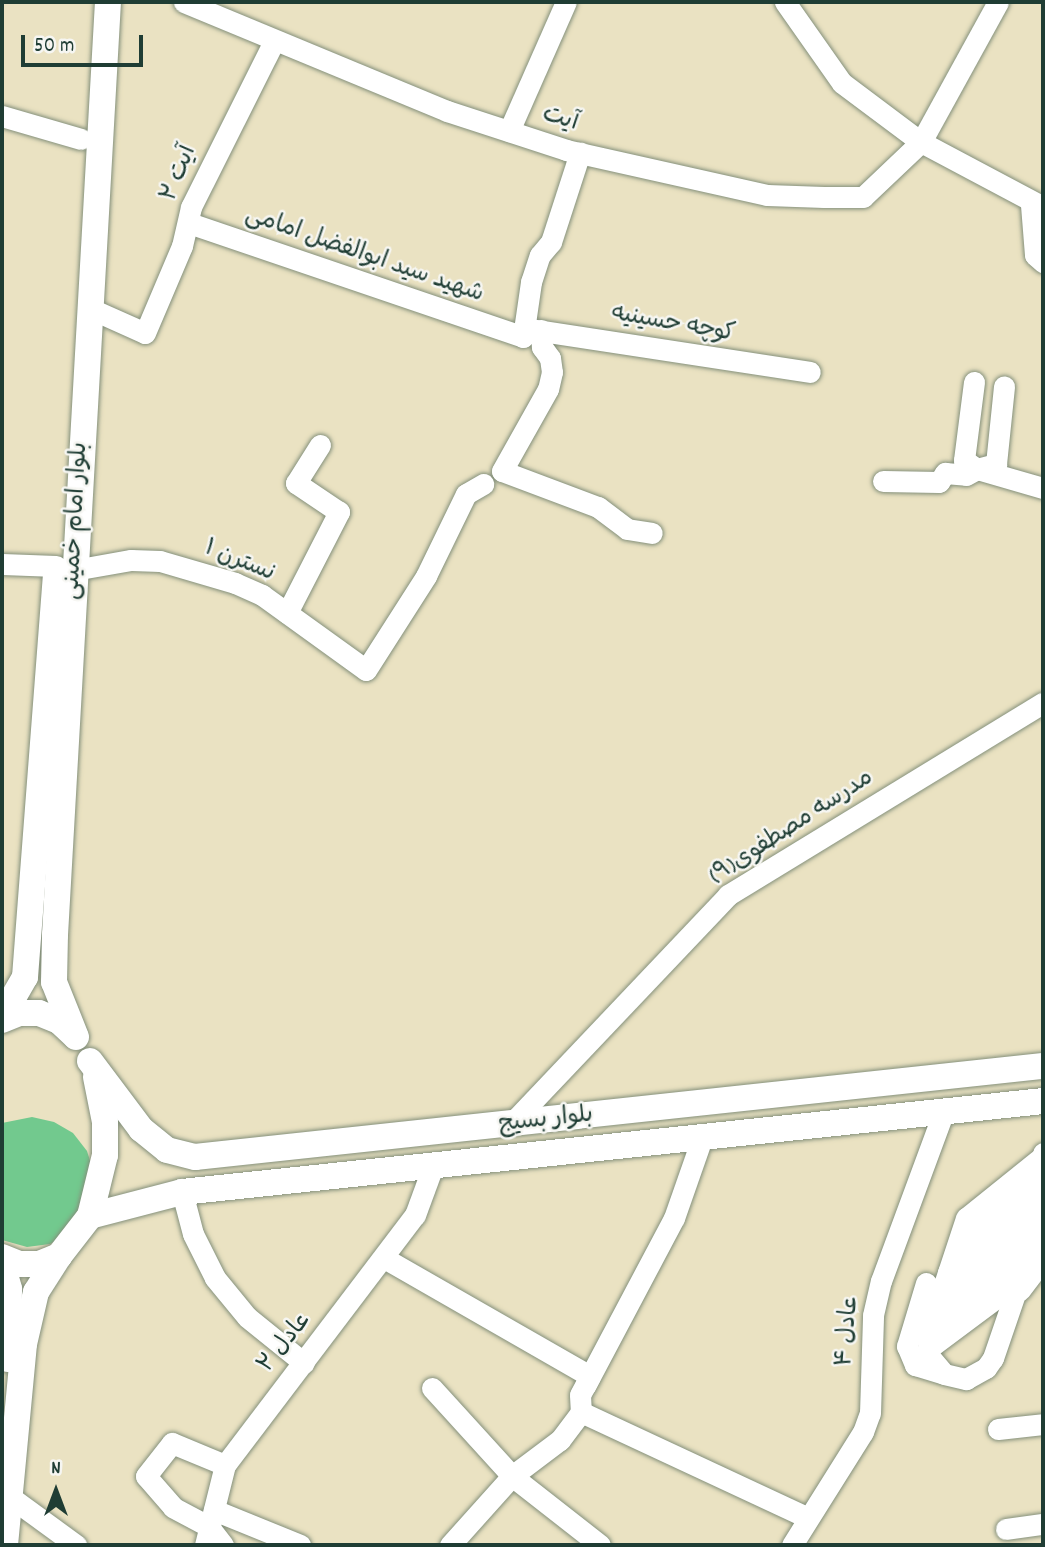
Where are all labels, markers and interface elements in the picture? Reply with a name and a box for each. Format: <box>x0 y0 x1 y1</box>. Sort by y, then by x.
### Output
scale bar <box>24 21 147 65</box>
text: 50 m <box>34 32 74 62</box>
street label: آیت <box>538 101 582 139</box>
street label: آیت ۲ <box>156 142 204 206</box>
street label: شهید سید ابوالفضل امامی <box>241 202 487 310</box>
street label: کوچه حسینیه <box>609 300 737 350</box>
street label: بلوار امام خمینی <box>58 441 96 601</box>
street label: نسترن ۱ <box>199 535 279 589</box>
street label: مدرسه مصطفوی(۹) <box>705 764 879 892</box>
street label: بلوار بسیج <box>497 1102 595 1140</box>
street label: عادل ۴ <box>832 1294 866 1368</box>
street label: عادل ۲ <box>253 1307 319 1379</box>
north arrow <box>21 1456 91 1526</box>
text: N <box>51 1456 61 1483</box>

